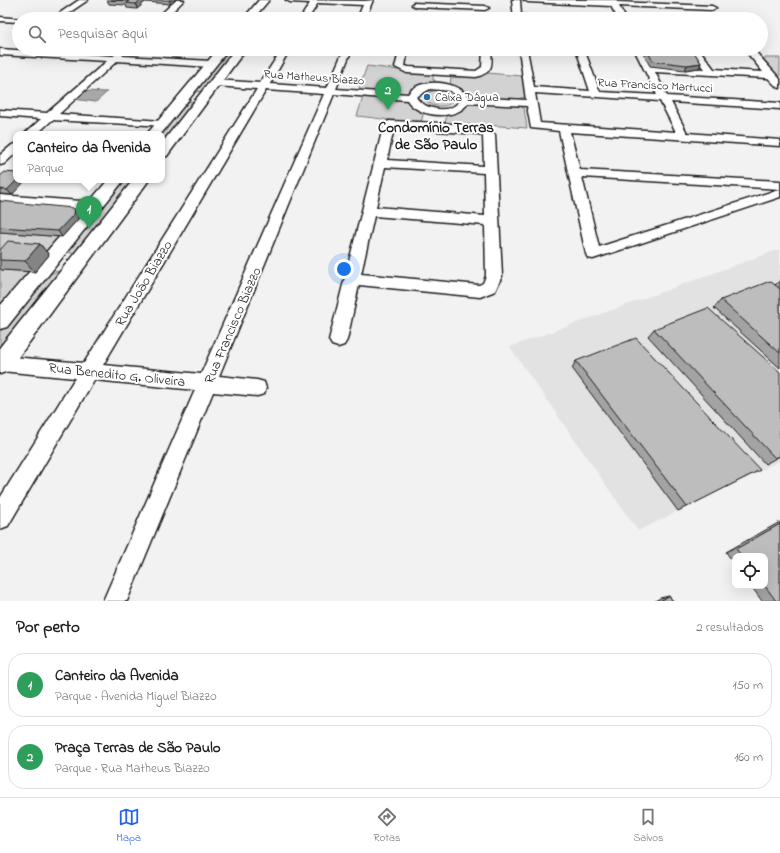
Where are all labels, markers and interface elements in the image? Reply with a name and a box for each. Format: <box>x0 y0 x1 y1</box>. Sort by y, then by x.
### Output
search box <box>12 12 768 56</box>
icon: search <box>26 23 48 45</box>
text: Pesquisar aqui <box>58 23 147 45</box>
street label: Rua Matheus Biazzo <box>263 66 365 90</box>
street label: Rua Francisco Martucci <box>597 74 713 98</box>
pin: 2 <box>375 77 401 110</box>
place label: Caixa Dágua <box>435 89 499 108</box>
marker: Caixa Dágua <box>422 92 432 102</box>
district label: Condomínio Terras de São Paulo <box>378 117 494 156</box>
popup <box>13 131 165 183</box>
text: Canteiro da Avenida <box>27 137 151 159</box>
text: Parque <box>27 159 64 178</box>
pin: 1 <box>76 196 102 229</box>
street label: Rua João Biazzo <box>110 237 178 331</box>
your location <box>334 259 354 279</box>
street label: Rua Francisco Biazzo <box>199 264 267 387</box>
street label: Rua Benedito G. Oliveira <box>48 358 186 393</box>
map controls <box>732 553 768 589</box>
button: locate <box>732 553 768 589</box>
text: Por perto <box>16 615 80 640</box>
text: 2 resultados <box>696 618 764 637</box>
text: Canteiro da Avenida <box>55 665 179 687</box>
text: 1 <box>28 676 32 695</box>
text: 150 m <box>732 676 763 695</box>
text: Parque · Avenida Miguel Biazzo <box>55 687 217 706</box>
text: Praça Terras de São Paulo <box>55 737 221 759</box>
text: 2 <box>27 748 33 767</box>
text: 160 m <box>734 748 763 767</box>
text: Parque · Rua Matheus Biazzo <box>55 759 210 778</box>
tab: Mapa <box>116 806 141 846</box>
tab: Rotas <box>374 806 401 846</box>
tab: Salvos <box>633 806 664 846</box>

